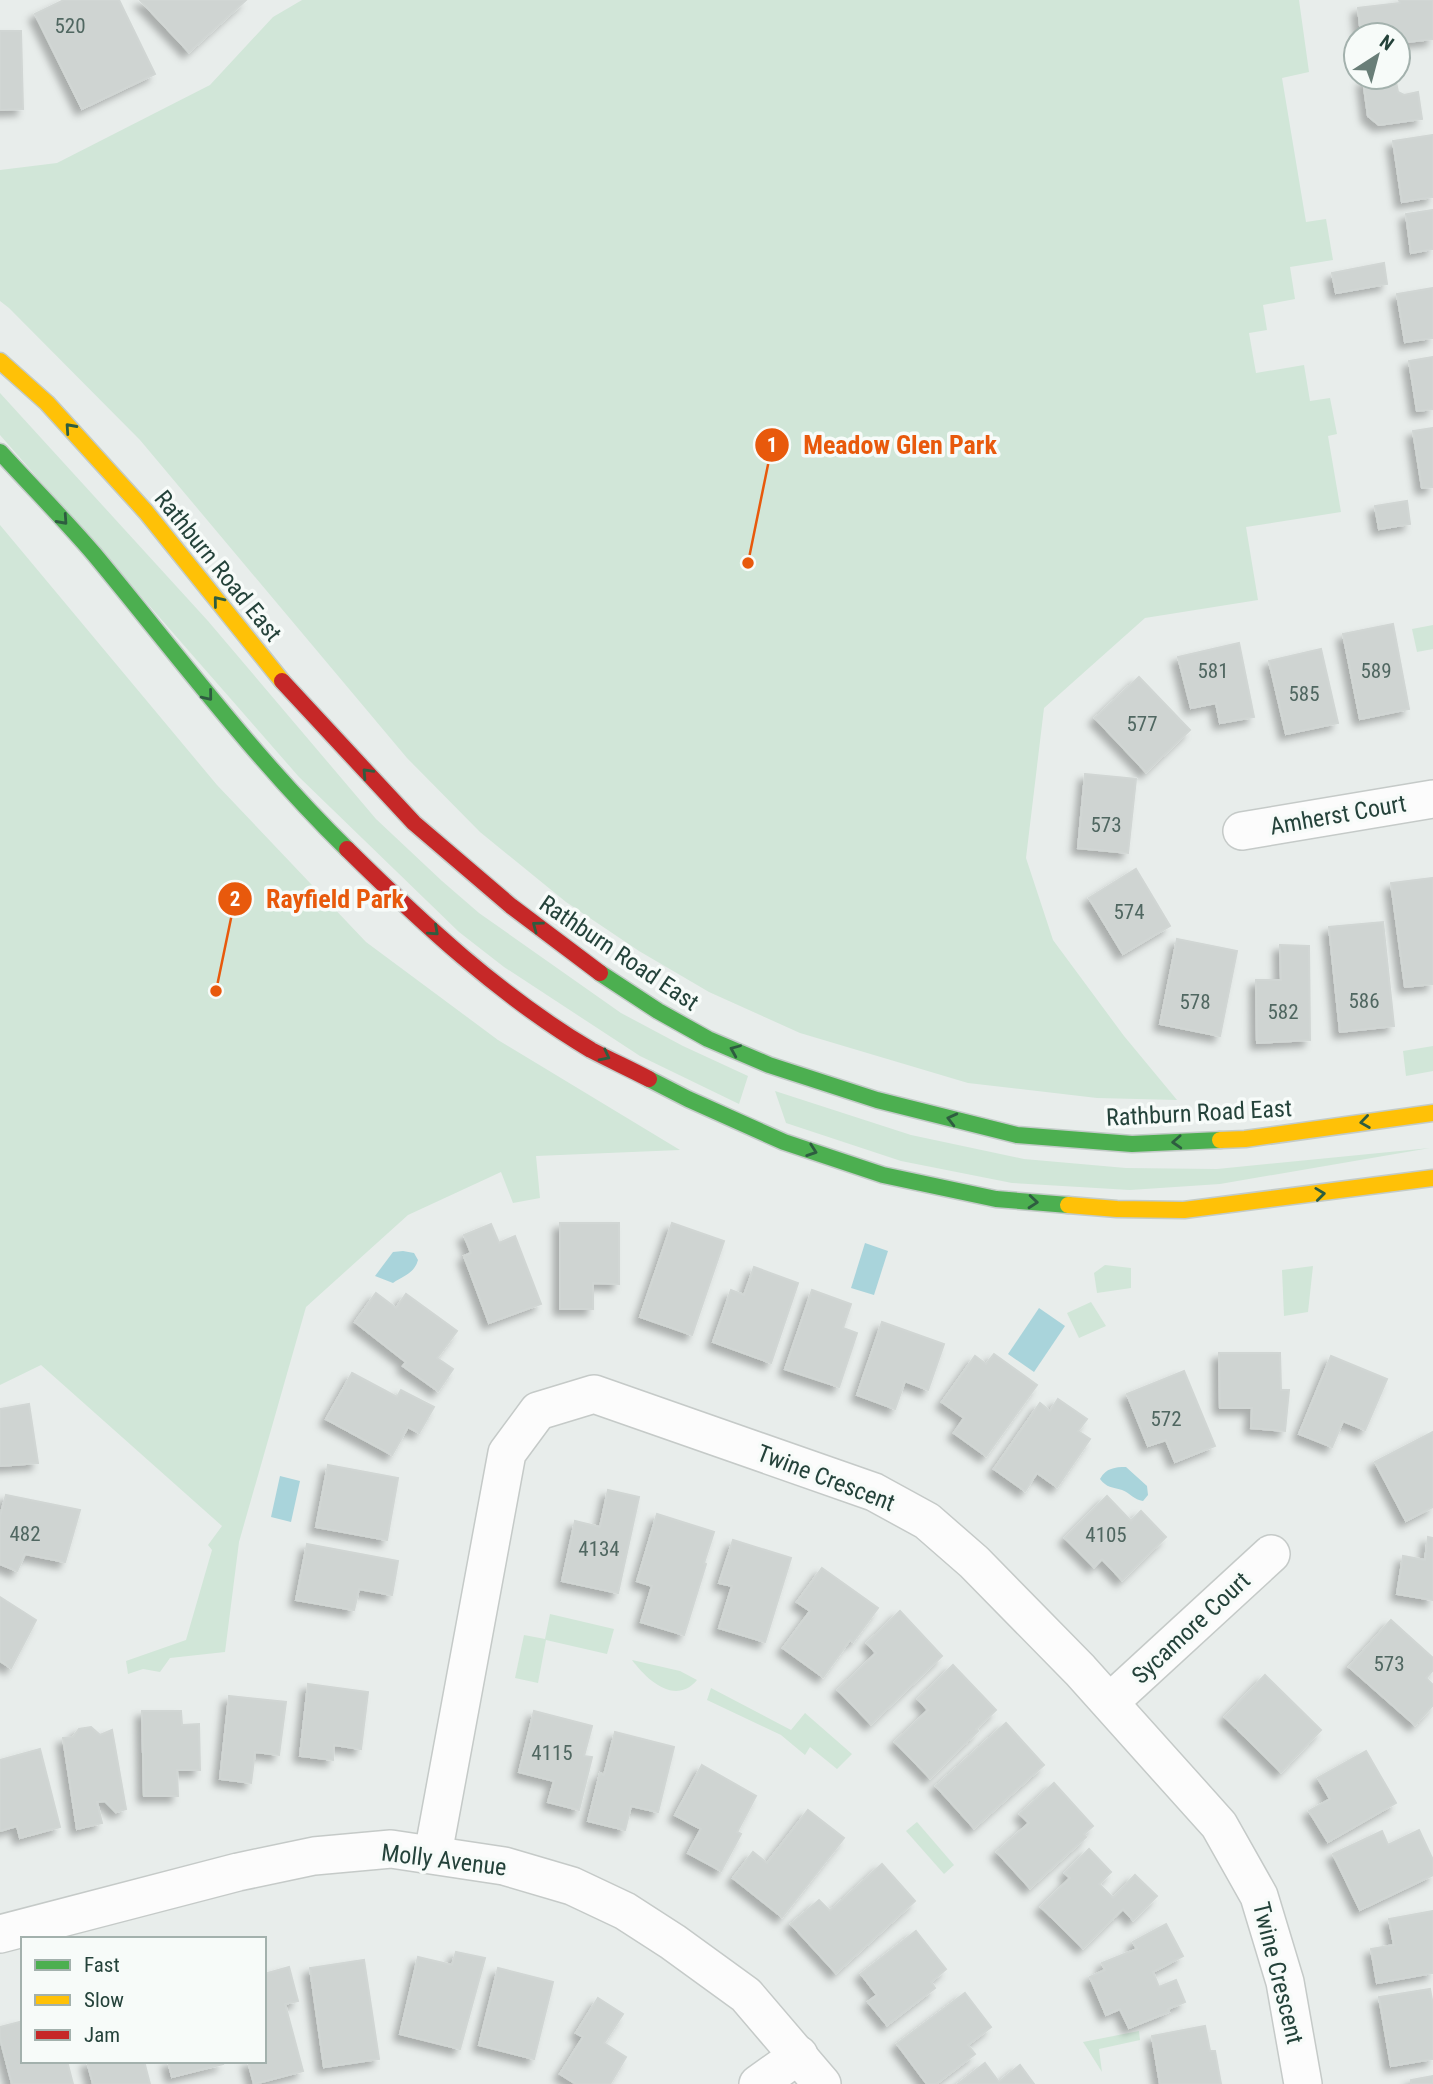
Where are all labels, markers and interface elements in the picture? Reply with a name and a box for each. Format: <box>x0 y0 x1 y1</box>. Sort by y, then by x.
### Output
house number: 520 <box>54 14 86 38</box>
north arrow <box>1342 21 1412 91</box>
text: N <box>1375 30 1398 55</box>
callout: Meadow Glen Park <box>755 421 1011 468</box>
one-way arrow <box>66 423 79 436</box>
text: Meadow Glen Park <box>803 430 997 460</box>
text: 1 <box>767 433 777 457</box>
street label: Rathburn Road East <box>149 485 287 647</box>
one-way arrow <box>55 512 67 525</box>
one-way arrow <box>214 597 226 610</box>
house number: 581 <box>1197 659 1229 683</box>
house number: 589 <box>1360 659 1392 683</box>
house number: 585 <box>1288 682 1320 706</box>
one-way arrow <box>199 688 212 700</box>
house number: 577 <box>1126 712 1158 736</box>
one-way arrow <box>363 768 375 781</box>
street label: Amherst Court <box>1268 789 1408 841</box>
house number: 573 <box>1090 813 1122 837</box>
callout: Rayfield Park <box>217 875 418 922</box>
text: Rayfield Park <box>266 884 405 914</box>
text: 2 <box>230 887 240 911</box>
street label: Rathburn Road East <box>534 889 704 1017</box>
house number: 574 <box>1113 900 1145 924</box>
one-way arrow <box>532 921 544 934</box>
one-way arrow <box>426 922 439 935</box>
house number: 586 <box>1348 989 1380 1013</box>
house number: 578 <box>1179 990 1211 1014</box>
house number: 582 <box>1267 1000 1299 1024</box>
one-way arrow <box>730 1045 742 1059</box>
one-way arrow <box>598 1048 610 1062</box>
street label: Rathburn Road East <box>1105 1094 1293 1132</box>
one-way arrow <box>946 1113 958 1127</box>
one-way arrow <box>1360 1115 1371 1130</box>
one-way arrow <box>1171 1135 1182 1150</box>
one-way arrow <box>805 1143 817 1157</box>
one-way arrow <box>1314 1186 1326 1201</box>
one-way arrow <box>1027 1194 1038 1209</box>
house number: 572 <box>1150 1407 1182 1431</box>
street label: Twine Crescent <box>753 1439 899 1517</box>
house number: 482 <box>9 1522 41 1546</box>
house number: 4105 <box>1085 1523 1127 1547</box>
house number: 4134 <box>578 1537 620 1561</box>
street label: Sycamore Court <box>1126 1566 1256 1690</box>
house number: 573 <box>1373 1652 1405 1676</box>
house number: 4115 <box>531 1741 573 1765</box>
street label: Molly Avenue <box>380 1838 508 1882</box>
street label: Twine Crescent <box>1247 1899 1309 2047</box>
legend <box>21 1937 266 2063</box>
text: Fast <box>84 1953 120 1977</box>
text: Slow <box>84 1988 124 2012</box>
text: Jam <box>84 2023 120 2047</box>

